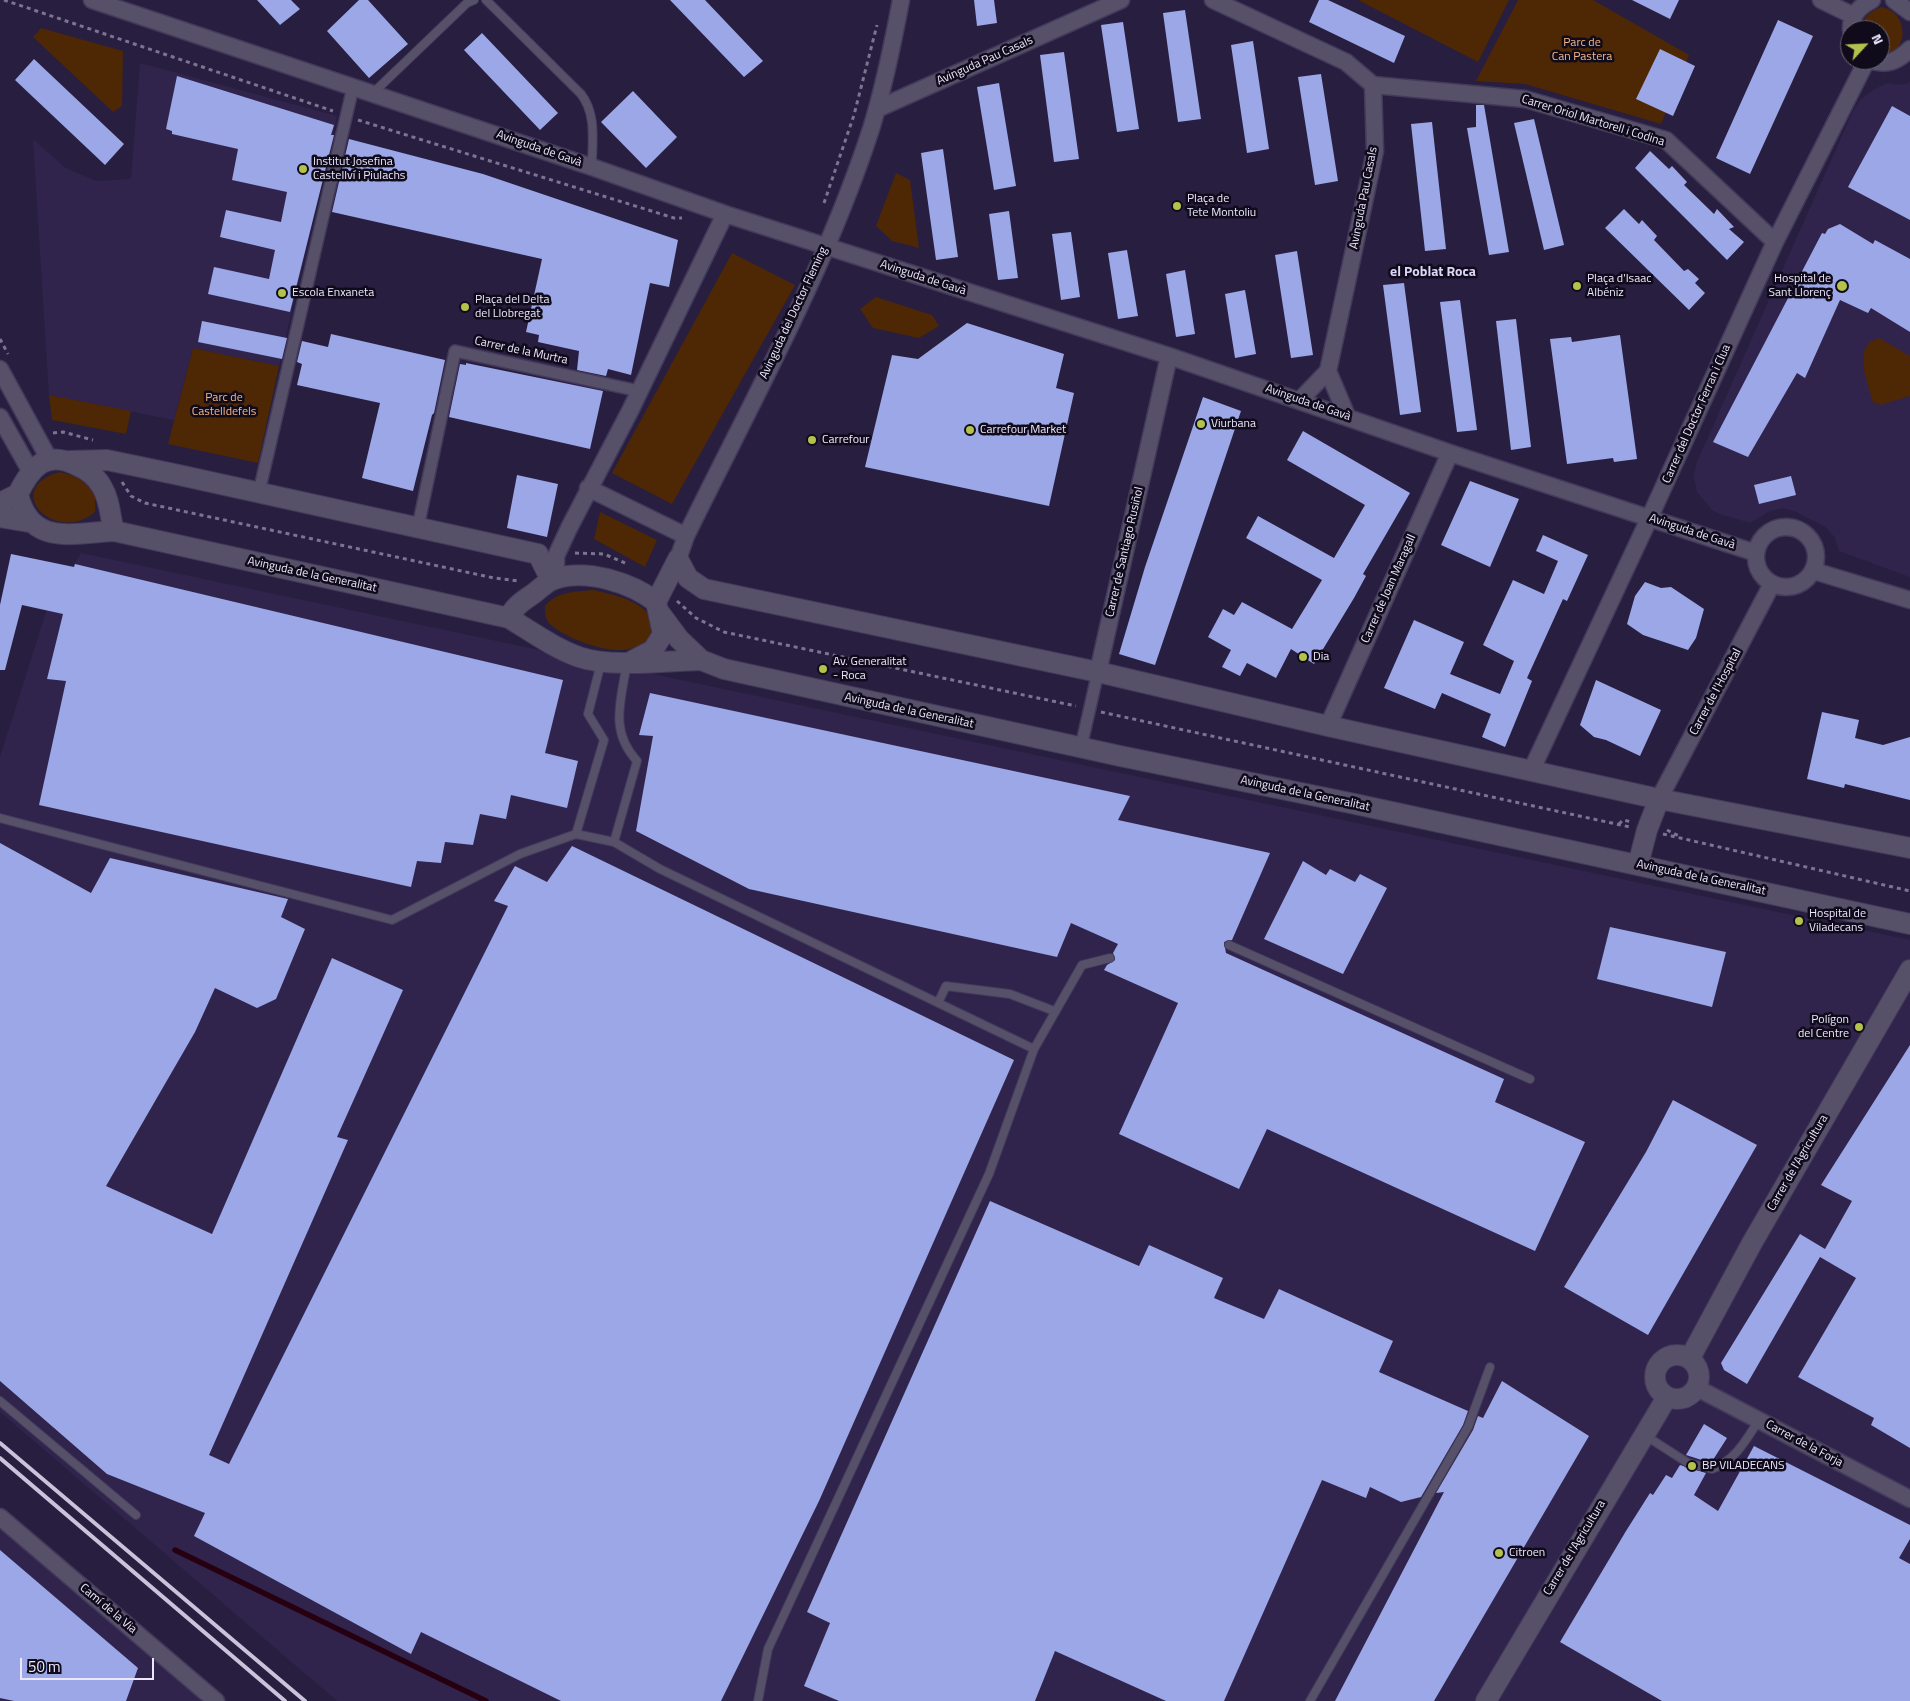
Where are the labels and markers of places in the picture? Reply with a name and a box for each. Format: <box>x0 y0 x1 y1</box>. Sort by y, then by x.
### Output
place label: Institut Josefina Castellví i Piulachs <box>313 155 405 183</box>
marker: Institut Josefina Castellví i Piulachs <box>297 163 309 175</box>
place label: Plaça de Tete Montoliu <box>1187 192 1256 220</box>
marker: Plaça de Tete Montoliu <box>1171 200 1183 212</box>
place label: Plaça d'Isaac Albéniz <box>1587 272 1651 300</box>
place label: Hospital de Sant Llorenç <box>1769 272 1831 300</box>
marker: Hospital de Sant Llorenç <box>1835 279 1849 293</box>
marker: Plaça d'Isaac Albéniz <box>1571 280 1583 292</box>
place label: Escola Enxaneta <box>292 286 374 300</box>
marker: Escola Enxaneta <box>276 287 288 299</box>
place label: Plaça del Delta del Llobregat <box>475 293 549 321</box>
marker: Plaça del Delta del Llobregat <box>459 301 471 313</box>
place label: Viurbana <box>1211 417 1256 431</box>
marker: Viurbana <box>1195 418 1207 430</box>
place label: Carrefour Market <box>980 423 1066 437</box>
marker: Carrefour Market <box>964 424 976 436</box>
place label: Carrefour <box>822 433 870 447</box>
marker: Carrefour <box>806 434 818 446</box>
place label: Dia <box>1313 650 1329 664</box>
marker: Dia <box>1297 651 1309 663</box>
place label: Av. Generalitat - Roca <box>833 655 906 683</box>
marker: Av. Generalitat - Roca <box>817 663 829 675</box>
place label: Hospital de Viladecans <box>1809 907 1866 935</box>
marker: Hospital de Viladecans <box>1793 915 1805 927</box>
place label: Polígon del Centre <box>1798 1013 1849 1041</box>
marker: Polígon del Centre <box>1853 1021 1865 1033</box>
place label: BP VILADECANS <box>1702 1459 1785 1473</box>
marker: BP VILADECANS <box>1686 1460 1698 1472</box>
place label: Citroen <box>1509 1546 1545 1560</box>
marker: Citroen <box>1493 1547 1505 1559</box>

